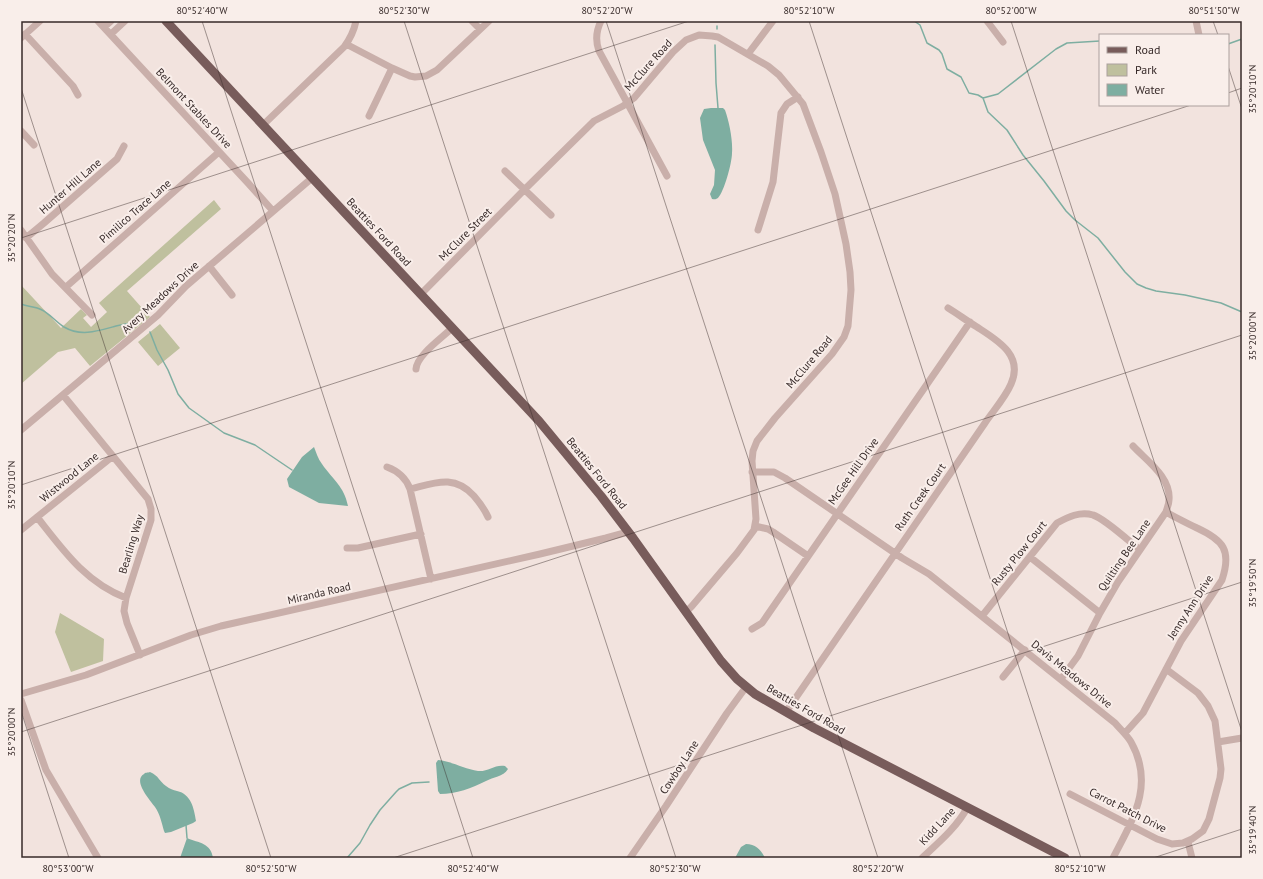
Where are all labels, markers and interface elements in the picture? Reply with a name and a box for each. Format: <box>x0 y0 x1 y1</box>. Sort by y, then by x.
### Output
text: 80°52'40"W <box>176 4 228 17</box>
text: 80°52'30"W <box>378 4 430 17</box>
text: 80°52'20"W <box>581 4 633 17</box>
text: 80°52'10"W <box>783 4 835 17</box>
text: 80°52'00"W <box>985 4 1037 17</box>
text: 80°51'50"W <box>1188 4 1240 17</box>
legend <box>1099 34 1229 106</box>
street label: McClure Road <box>621 36 675 94</box>
text: Road <box>1135 42 1160 57</box>
text: Park <box>1135 62 1157 77</box>
text: 35°20'10"N <box>1246 64 1259 114</box>
street label: Belmont Stables Drive <box>153 65 235 151</box>
text: Water <box>1135 82 1165 97</box>
street label: Hunter Hill Lane <box>36 155 104 217</box>
street label: Pimilico Trace Lane <box>96 176 174 246</box>
street label: Beatties Ford Road <box>344 195 414 269</box>
street label: McClure Street <box>435 204 495 264</box>
text: 35°20'20"N <box>5 213 18 263</box>
street label: Avery Meadows Drive <box>119 258 202 336</box>
text: 35°20'00"N <box>1246 311 1259 361</box>
street label: McClure Road <box>783 333 835 391</box>
street label: Beatties Ford Road <box>564 434 630 512</box>
street label: McGee Hill Drive <box>825 434 882 507</box>
street label: Wistwood Lane <box>37 449 102 505</box>
text: 35°20'10"N <box>5 460 18 510</box>
street label: Ruth Creek Court <box>892 460 949 534</box>
street label: Bearling Way <box>115 512 147 575</box>
street label: Quilting Bee Lane <box>1095 516 1154 594</box>
street label: Rusty Plow Court <box>988 517 1050 588</box>
text: 35°19'50"N <box>1246 558 1259 608</box>
street label: Jenny Ann Drive <box>1163 572 1216 643</box>
street label: Miranda Road <box>286 579 352 607</box>
street label: Davis Meadows Drive <box>1029 637 1116 711</box>
street label: Beatties Ford Road <box>764 681 848 737</box>
text: 35°20'00"N <box>5 707 18 757</box>
street label: Cowboy Lane <box>656 737 702 797</box>
street label: Carrot Patch Drive <box>1087 784 1169 836</box>
street label: Kidd Lane <box>916 804 958 848</box>
text: 35°19'40"N <box>1246 805 1259 855</box>
text: 80°53'00"W <box>42 862 94 875</box>
text: 80°52'50"W <box>245 862 297 875</box>
text: 80°52'40"W <box>447 862 499 875</box>
text: 80°52'30"W <box>649 862 701 875</box>
text: 80°52'20"W <box>852 862 904 875</box>
text: 80°52'10"W <box>1054 862 1106 875</box>

